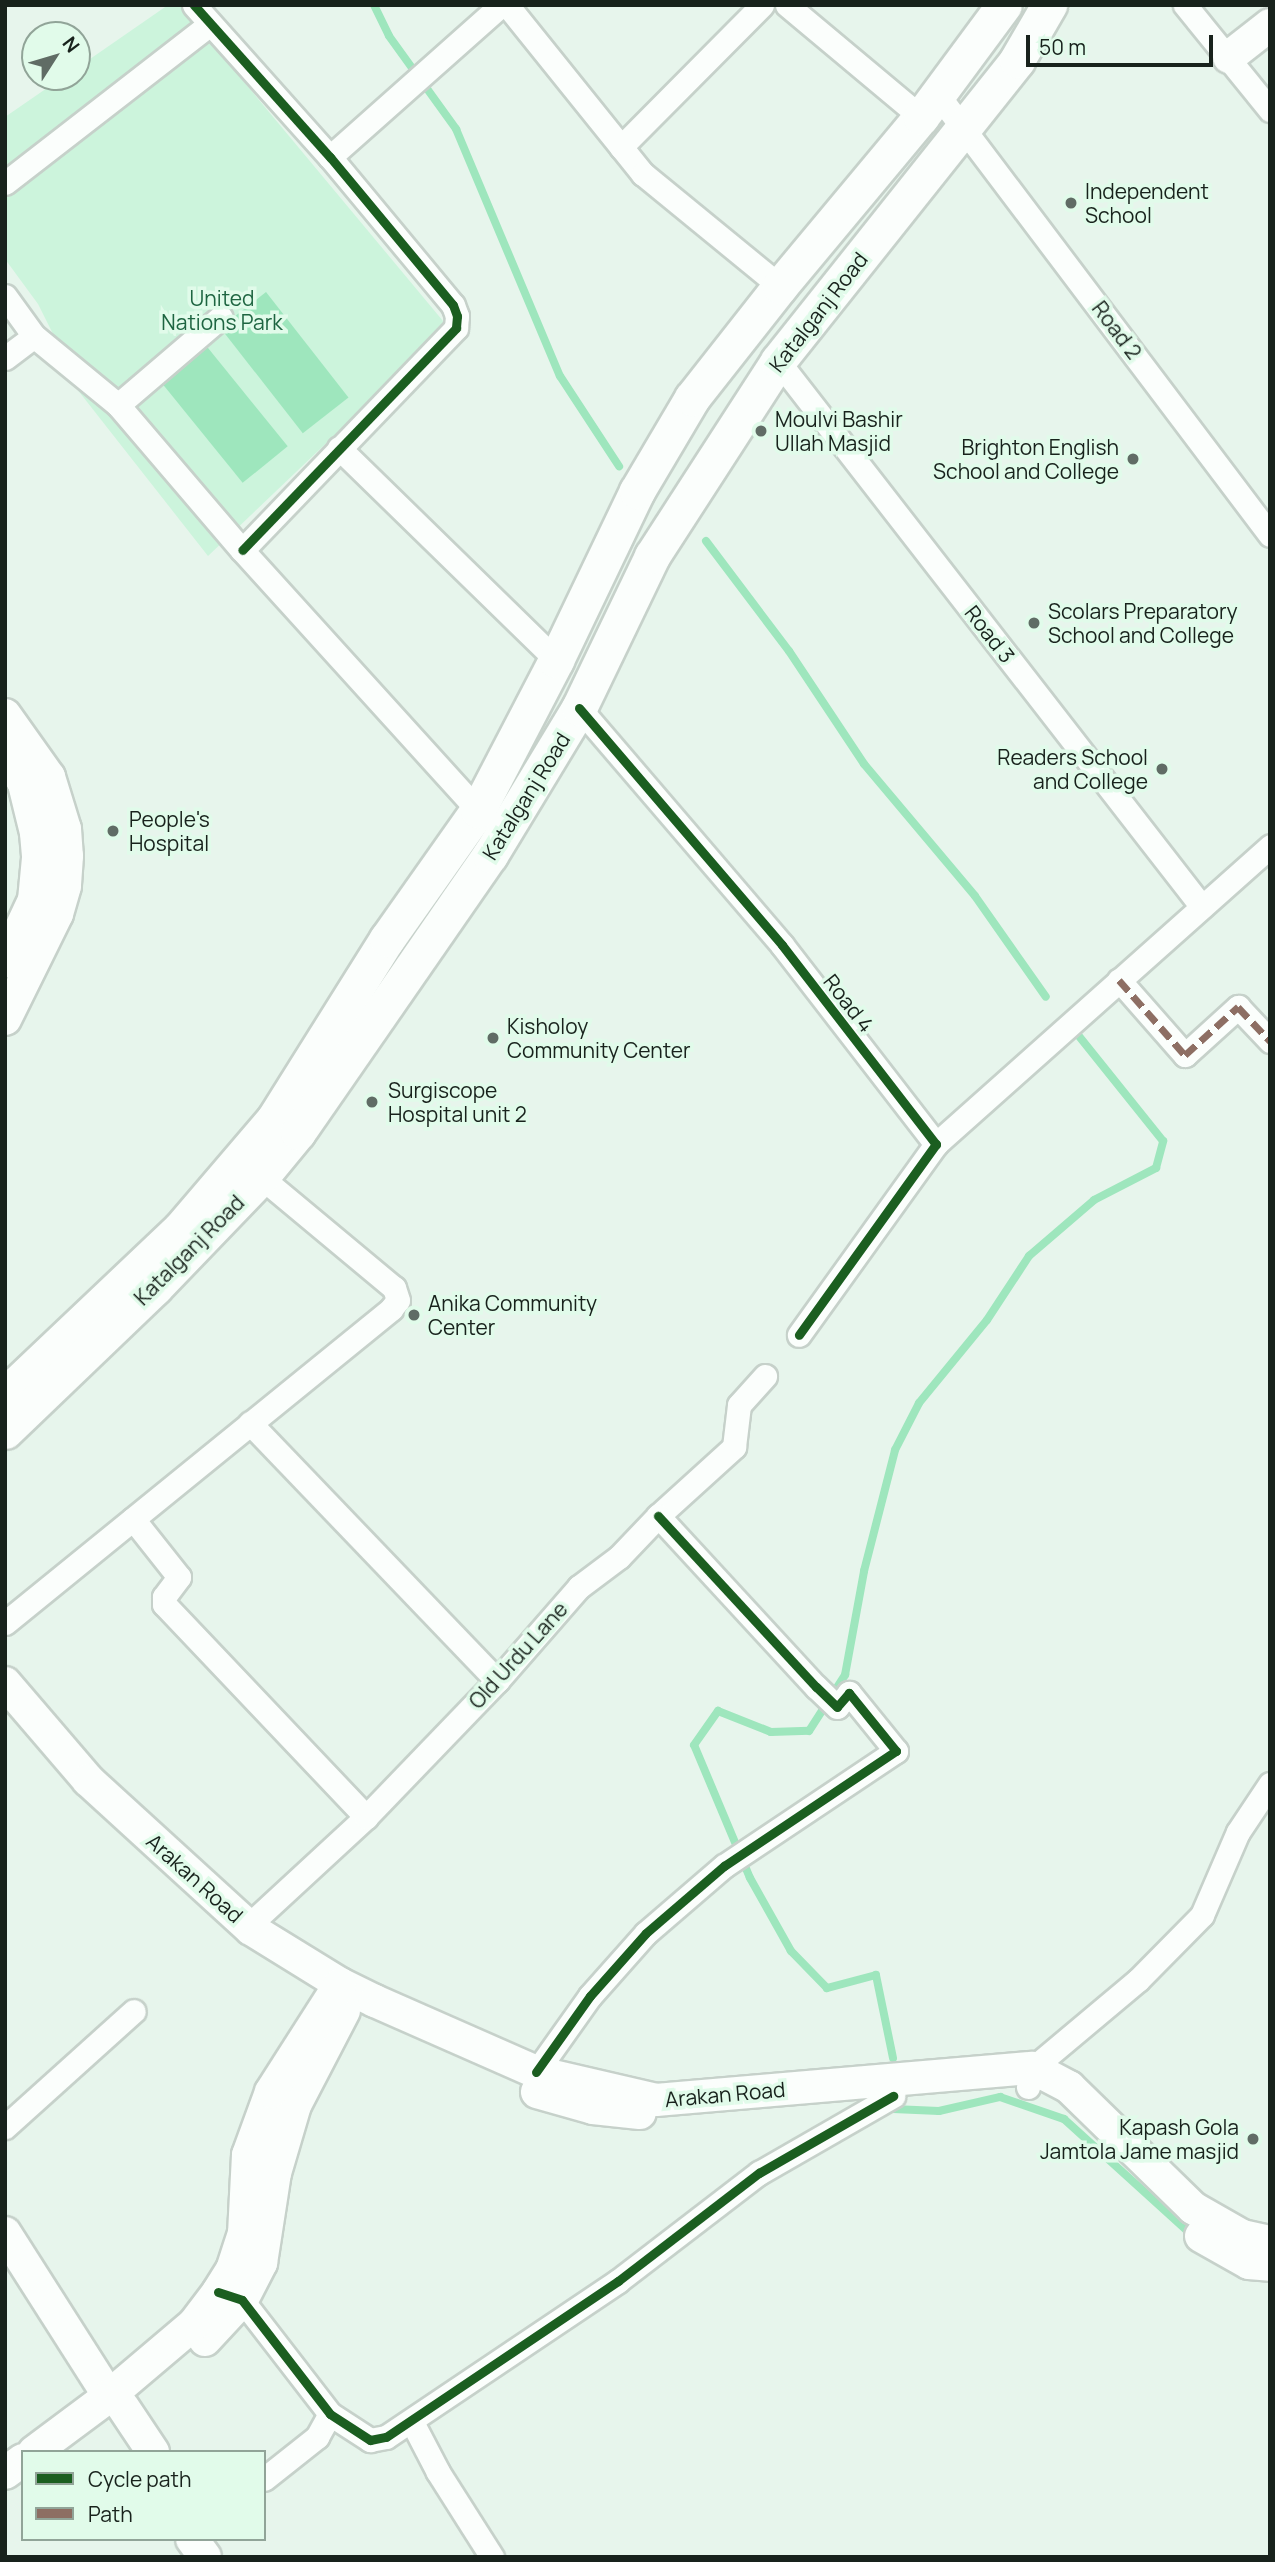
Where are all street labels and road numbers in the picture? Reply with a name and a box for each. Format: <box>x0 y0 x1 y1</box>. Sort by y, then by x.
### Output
street label: Katalganj Road <box>763 247 873 377</box>
street label: Road 2 <box>1087 296 1147 364</box>
street label: Road 3 <box>960 600 1020 668</box>
street label: Katalganj Road <box>477 728 575 864</box>
street label: Road 4 <box>819 969 879 1037</box>
street label: Katalganj Road <box>129 1190 249 1310</box>
street label: Old Urdu Lane <box>463 1596 573 1714</box>
street label: Arakan Road <box>142 1828 248 1928</box>
street label: Arakan Road <box>664 2076 786 2112</box>

